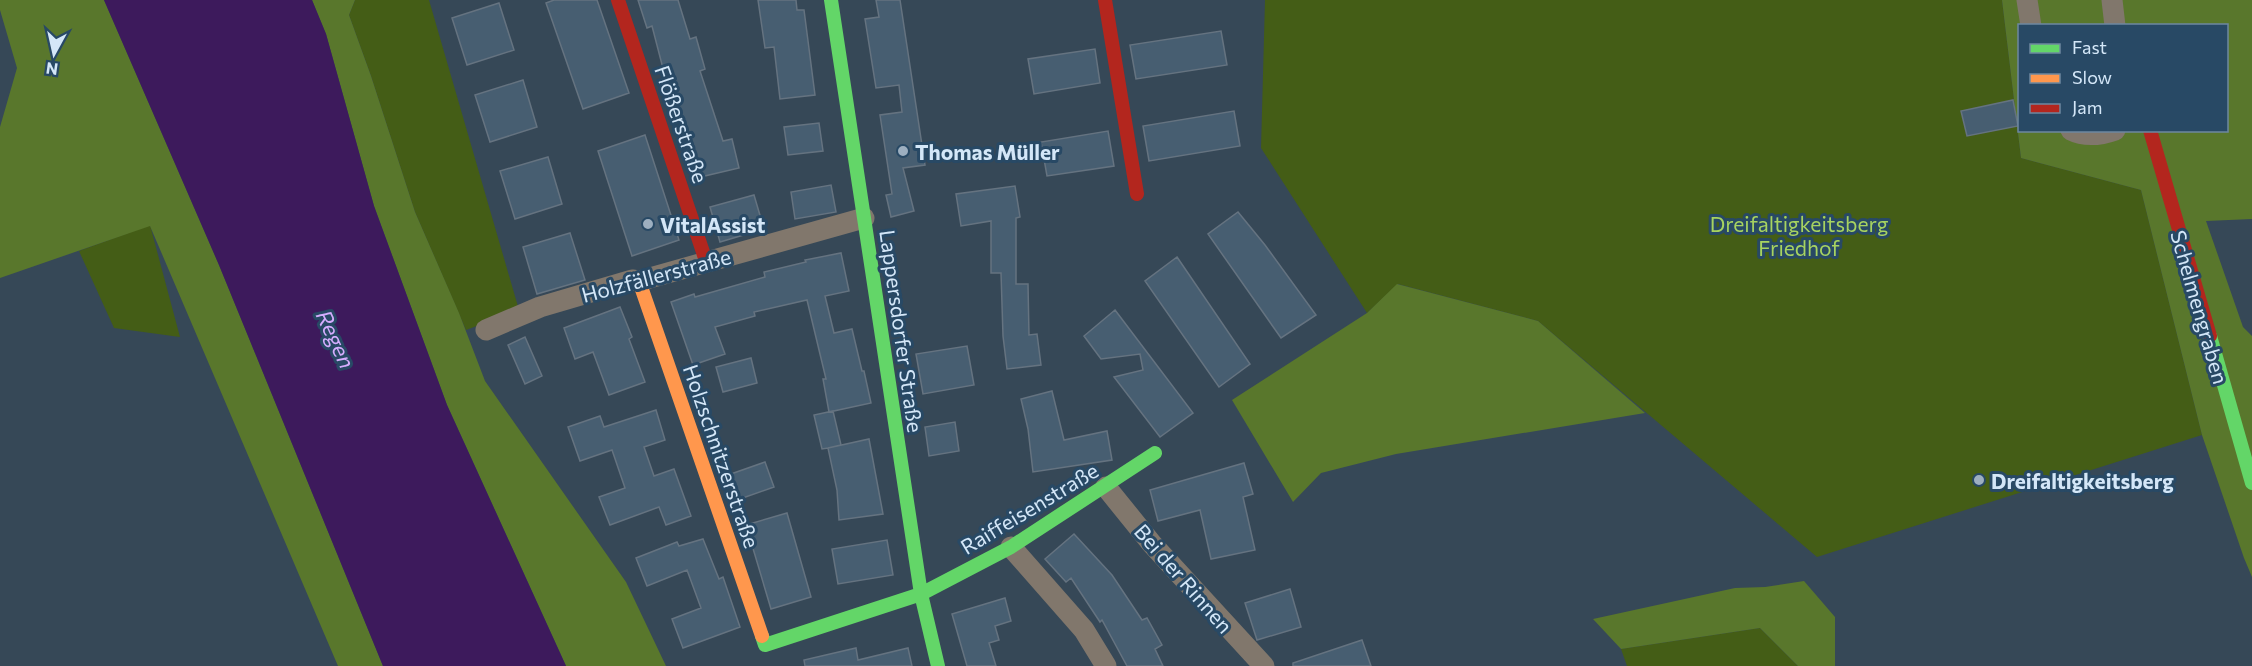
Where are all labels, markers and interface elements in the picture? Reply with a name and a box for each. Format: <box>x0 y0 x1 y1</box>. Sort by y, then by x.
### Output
north arrow <box>24 24 84 84</box>
legend <box>2018 24 2228 132</box>
text: Fast <box>2072 36 2107 58</box>
text: N <box>45 59 59 80</box>
street label: Flößerstraße <box>650 62 714 186</box>
text: Slow <box>2072 66 2112 88</box>
text: Jam <box>2072 96 2102 118</box>
place label: Thomas Müller <box>915 139 1060 164</box>
marker: Thomas Müller <box>896 144 910 158</box>
park label: Dreifaltigkeitsberg Friedhof <box>1710 211 1888 260</box>
place label: VitalAssist <box>660 212 766 237</box>
marker: VitalAssist <box>641 217 655 231</box>
street label: Schelmengraben <box>2166 227 2234 387</box>
street label: Lappersdorfer Straße <box>875 228 929 434</box>
street label: Holzfällerstraße <box>578 243 734 307</box>
water label: Regen <box>311 305 361 373</box>
street label: Holzschnitzerstraße <box>679 361 765 551</box>
street label: Raiffeisenstraße <box>956 457 1102 559</box>
place label: Dreifaltigkeitsberg <box>1991 468 2174 493</box>
marker: Dreifaltigkeitsberg <box>1972 473 1986 487</box>
street label: Bei der Rinnen <box>1130 518 1238 638</box>

